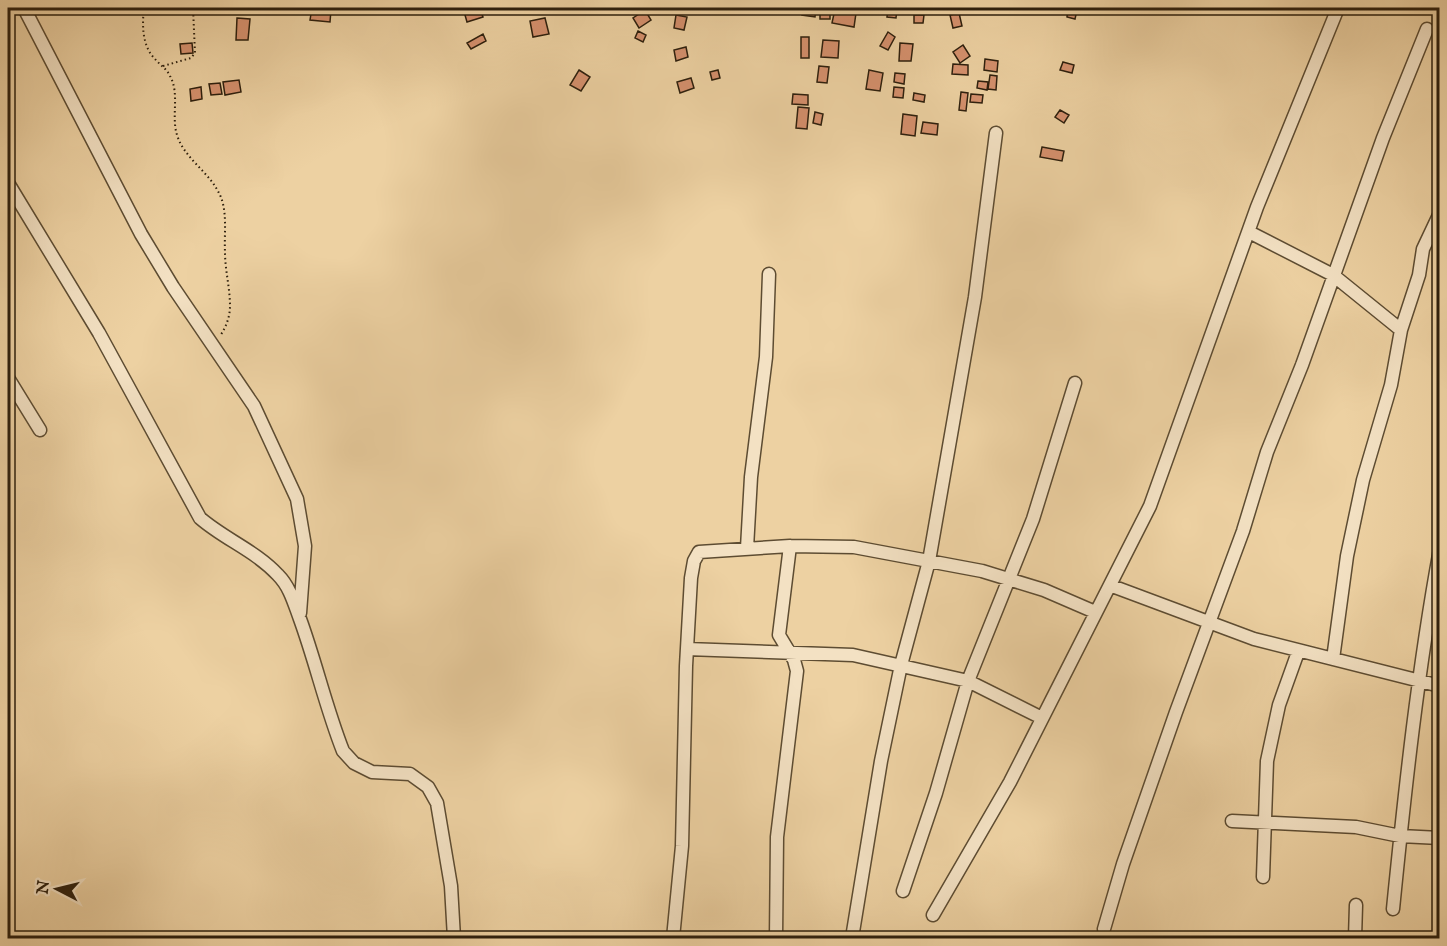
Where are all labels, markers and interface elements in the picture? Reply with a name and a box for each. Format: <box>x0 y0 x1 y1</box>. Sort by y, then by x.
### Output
north arrow <box>27 859 87 919</box>
text: N <box>33 879 55 896</box>

